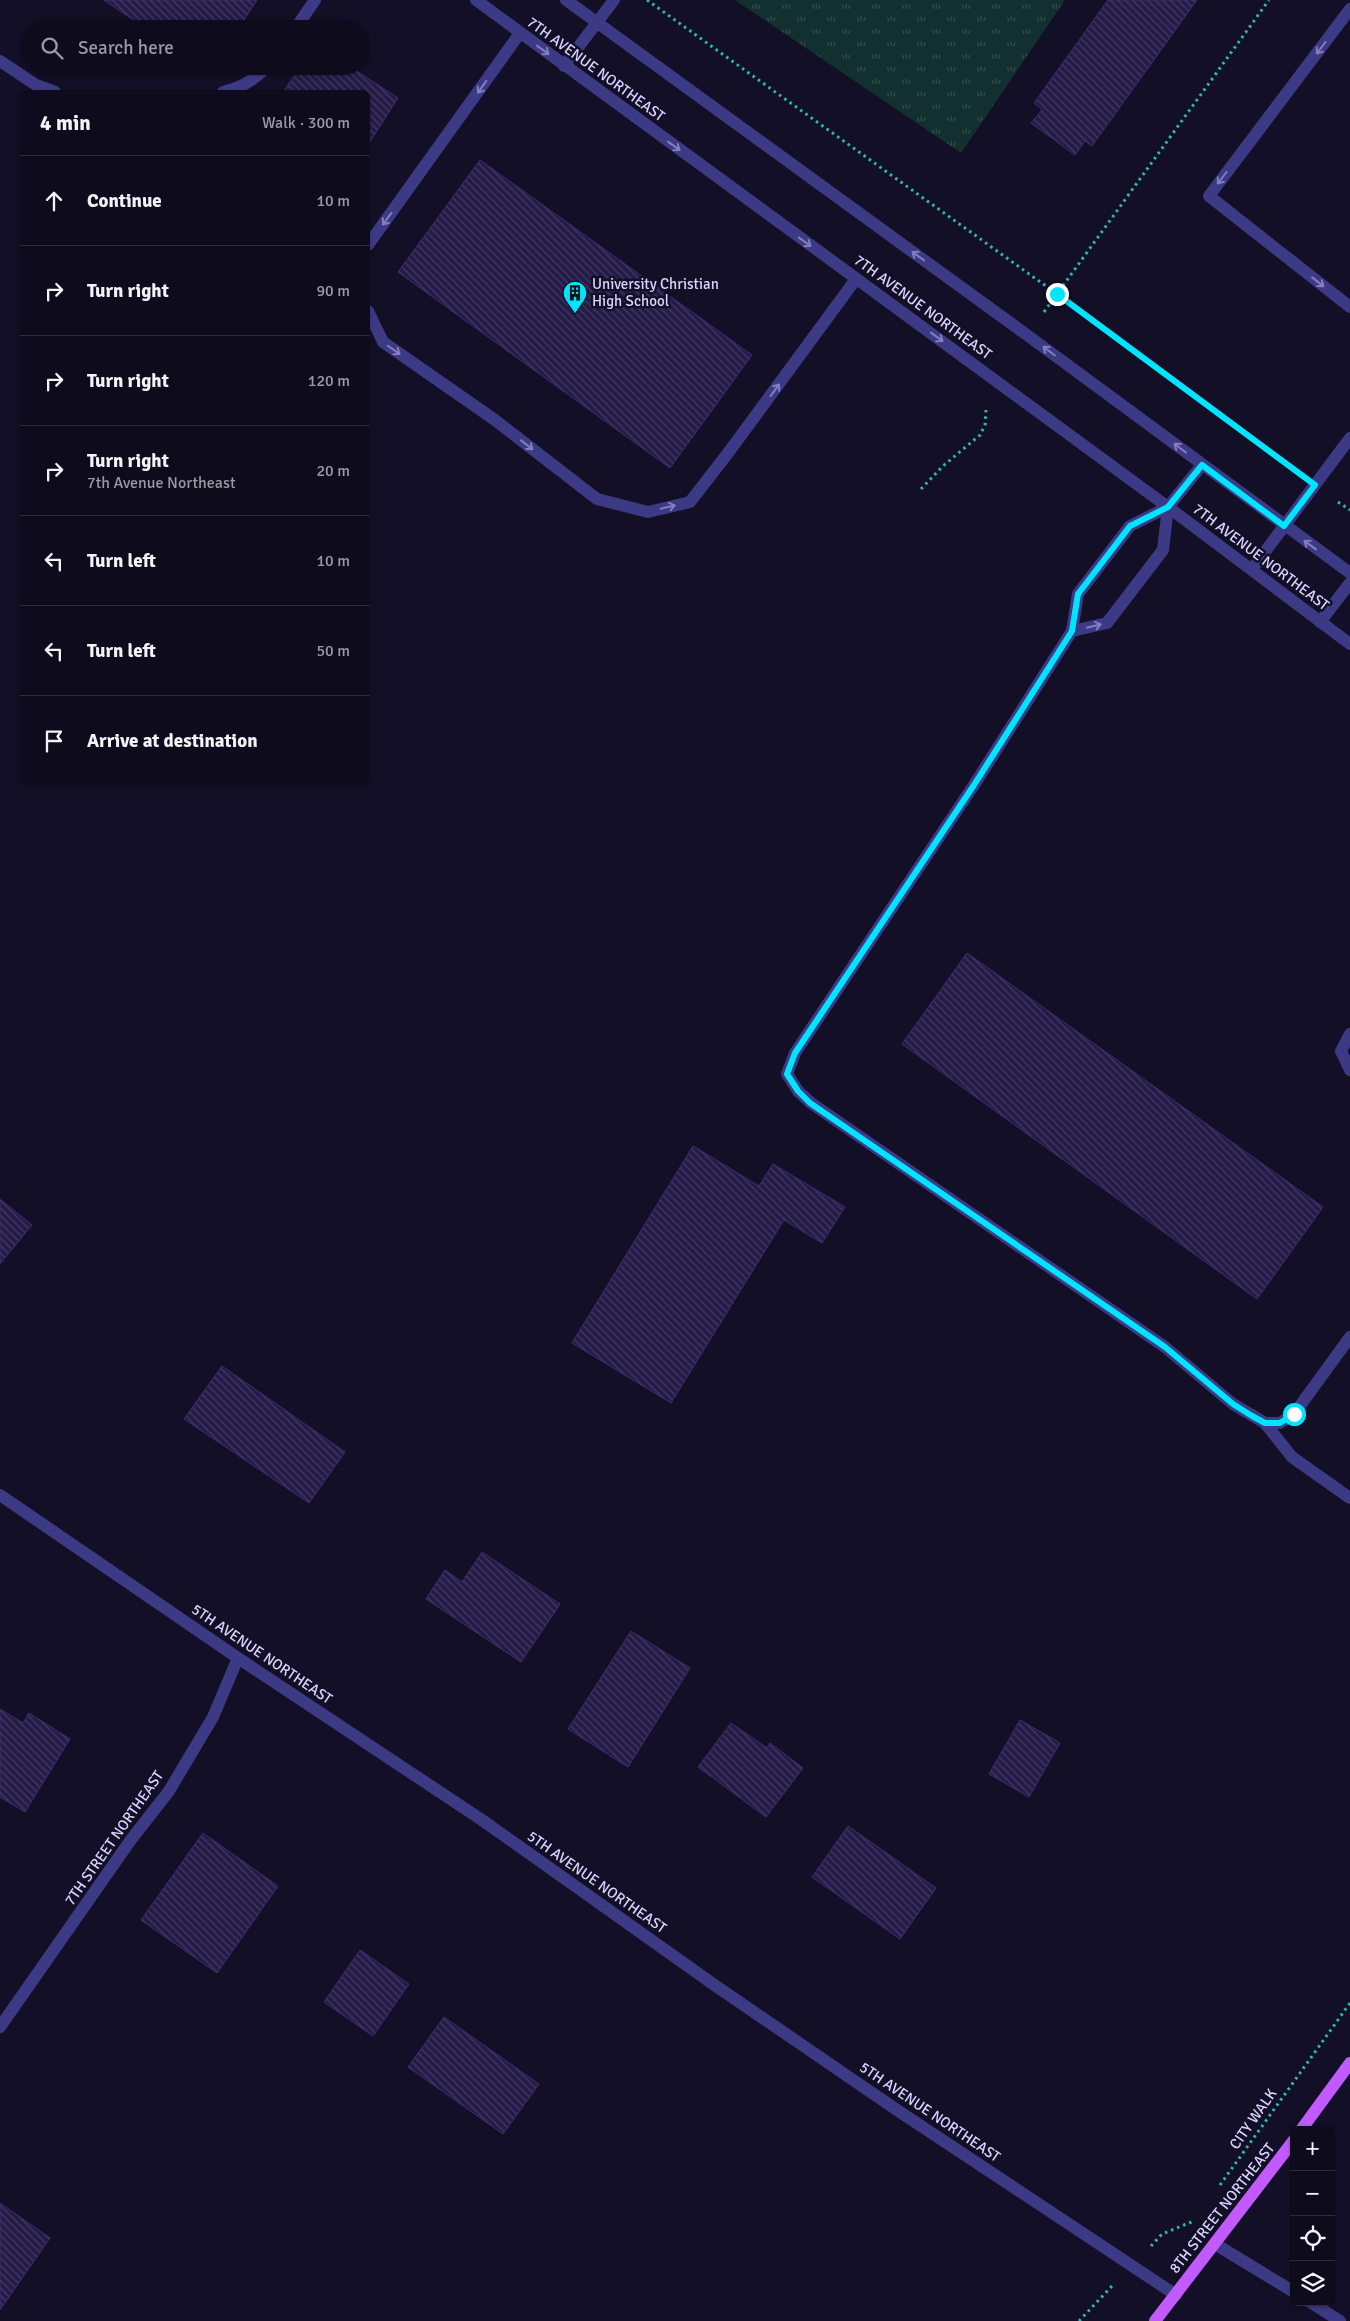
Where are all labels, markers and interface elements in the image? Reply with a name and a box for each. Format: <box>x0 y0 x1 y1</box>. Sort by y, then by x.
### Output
street label: 7TH AVENUE NORTHEAST <box>524 13 669 125</box>
search box <box>20 20 370 75</box>
icon: search <box>38 34 66 62</box>
text: Search here <box>78 36 174 60</box>
one-way arrow <box>1315 41 1326 54</box>
one-way arrow <box>536 45 550 55</box>
one-way arrow <box>477 80 487 94</box>
text: 4 min <box>40 110 91 136</box>
text: Walk · 300 m <box>262 113 350 133</box>
one-way arrow <box>667 141 681 151</box>
one-way arrow <box>1217 171 1228 184</box>
icon: ahead <box>40 187 68 215</box>
text: Continue <box>87 189 162 213</box>
text: 10 m <box>316 191 350 211</box>
one-way arrow <box>381 212 392 225</box>
one-way arrow <box>798 236 811 247</box>
street label: 7TH AVENUE NORTHEAST <box>851 251 996 363</box>
one-way arrow <box>911 251 925 261</box>
place label: University Christian High School <box>592 275 719 310</box>
one-way arrow <box>1312 276 1325 287</box>
icon: right <box>40 277 68 305</box>
text: Turn right <box>87 279 169 303</box>
building icon: University Christian High School <box>562 280 588 314</box>
text: 90 m <box>316 281 350 301</box>
route end <box>1046 283 1069 306</box>
one-way arrow <box>929 332 943 343</box>
one-way arrow <box>387 345 401 355</box>
one-way arrow <box>1043 346 1056 357</box>
icon: right <box>40 367 68 395</box>
text: Turn right <box>87 369 169 393</box>
text: 120 m <box>308 371 350 391</box>
one-way arrow <box>770 383 780 397</box>
one-way arrow <box>520 439 533 450</box>
one-way arrow <box>1173 443 1187 453</box>
text: Turn right <box>87 449 169 473</box>
icon: right <box>40 457 68 485</box>
text: 20 m <box>316 461 350 481</box>
text: 7th Avenue Northeast <box>87 473 235 493</box>
street label: 7TH AVENUE NORTHEAST <box>1189 500 1333 614</box>
one-way arrow <box>660 502 676 511</box>
one-way arrow <box>1303 540 1317 550</box>
icon: left <box>40 547 68 575</box>
text: Turn left <box>87 549 156 573</box>
text: 10 m <box>316 551 350 571</box>
one-way arrow <box>1086 621 1102 630</box>
icon: left <box>40 637 68 665</box>
text: Turn left <box>87 639 156 663</box>
text: 50 m <box>316 641 350 661</box>
icon: arrive <box>40 727 68 755</box>
text: Arrive at destination <box>87 729 258 753</box>
route start <box>1283 1403 1306 1426</box>
street label: 5TH AVENUE NORTHEAST <box>188 1600 336 1708</box>
street label: 7TH STREET NORTHEAST <box>61 1767 168 1909</box>
street label: 5TH AVENUE NORTHEAST <box>524 1827 671 1937</box>
street label: 5TH AVENUE NORTHEAST <box>856 2058 1004 2166</box>
street label: CITY WALK <box>1226 2085 1280 2153</box>
map controls <box>1290 2126 1335 2306</box>
button: + <box>1290 2126 1335 2171</box>
street label: 8TH STREET NORTHEAST <box>1166 2139 1279 2277</box>
button: − <box>1290 2171 1335 2216</box>
button: locate <box>1290 2216 1335 2261</box>
button: layers <box>1290 2261 1335 2306</box>

